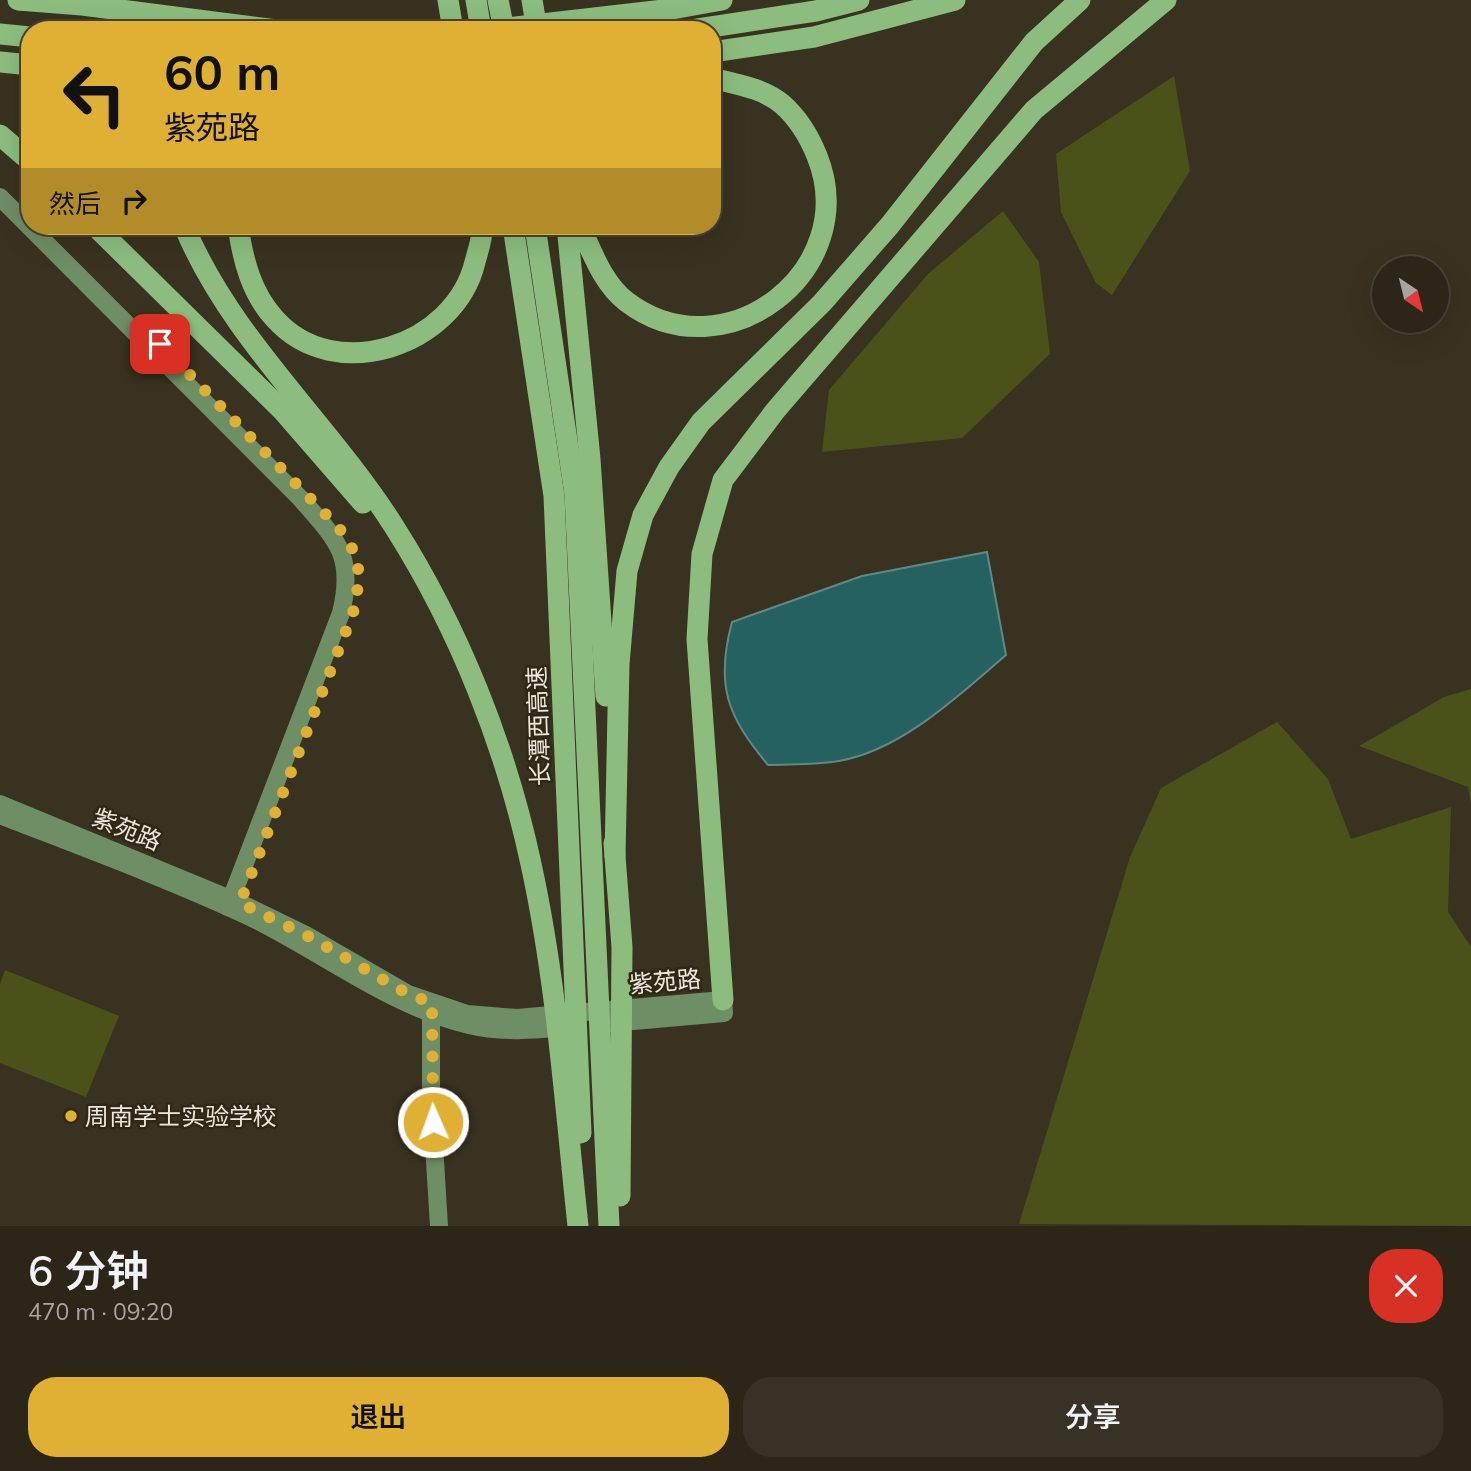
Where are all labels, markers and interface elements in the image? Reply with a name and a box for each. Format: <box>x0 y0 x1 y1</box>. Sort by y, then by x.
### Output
text: 60 m <box>164 41 280 102</box>
icon: left <box>49 49 140 140</box>
text: 紫苑路 <box>164 107 260 147</box>
icon: right <box>115 182 153 220</box>
text: 然后 <box>49 187 101 220</box>
north arrow <box>1372 256 1449 332</box>
map controls <box>1372 256 1449 333</box>
pin <box>130 314 190 374</box>
icon: arrive <box>141 325 179 363</box>
street label: 长潭西高速 <box>521 666 555 786</box>
street label: 紫苑路 <box>88 802 166 856</box>
street label: 紫苑路 <box>628 963 702 999</box>
position arrow <box>396 1085 470 1159</box>
place label: 周南学士实验学校 <box>85 1101 277 1131</box>
marker: 周南学士实验学校 <box>63 1108 79 1124</box>
text: 6 分钟 <box>28 1244 148 1297</box>
button: close <box>1369 1249 1443 1323</box>
text: 470 m · 09:20 <box>28 1297 173 1326</box>
button: 退出 <box>28 1377 729 1457</box>
button: 分享 <box>743 1377 1443 1457</box>

